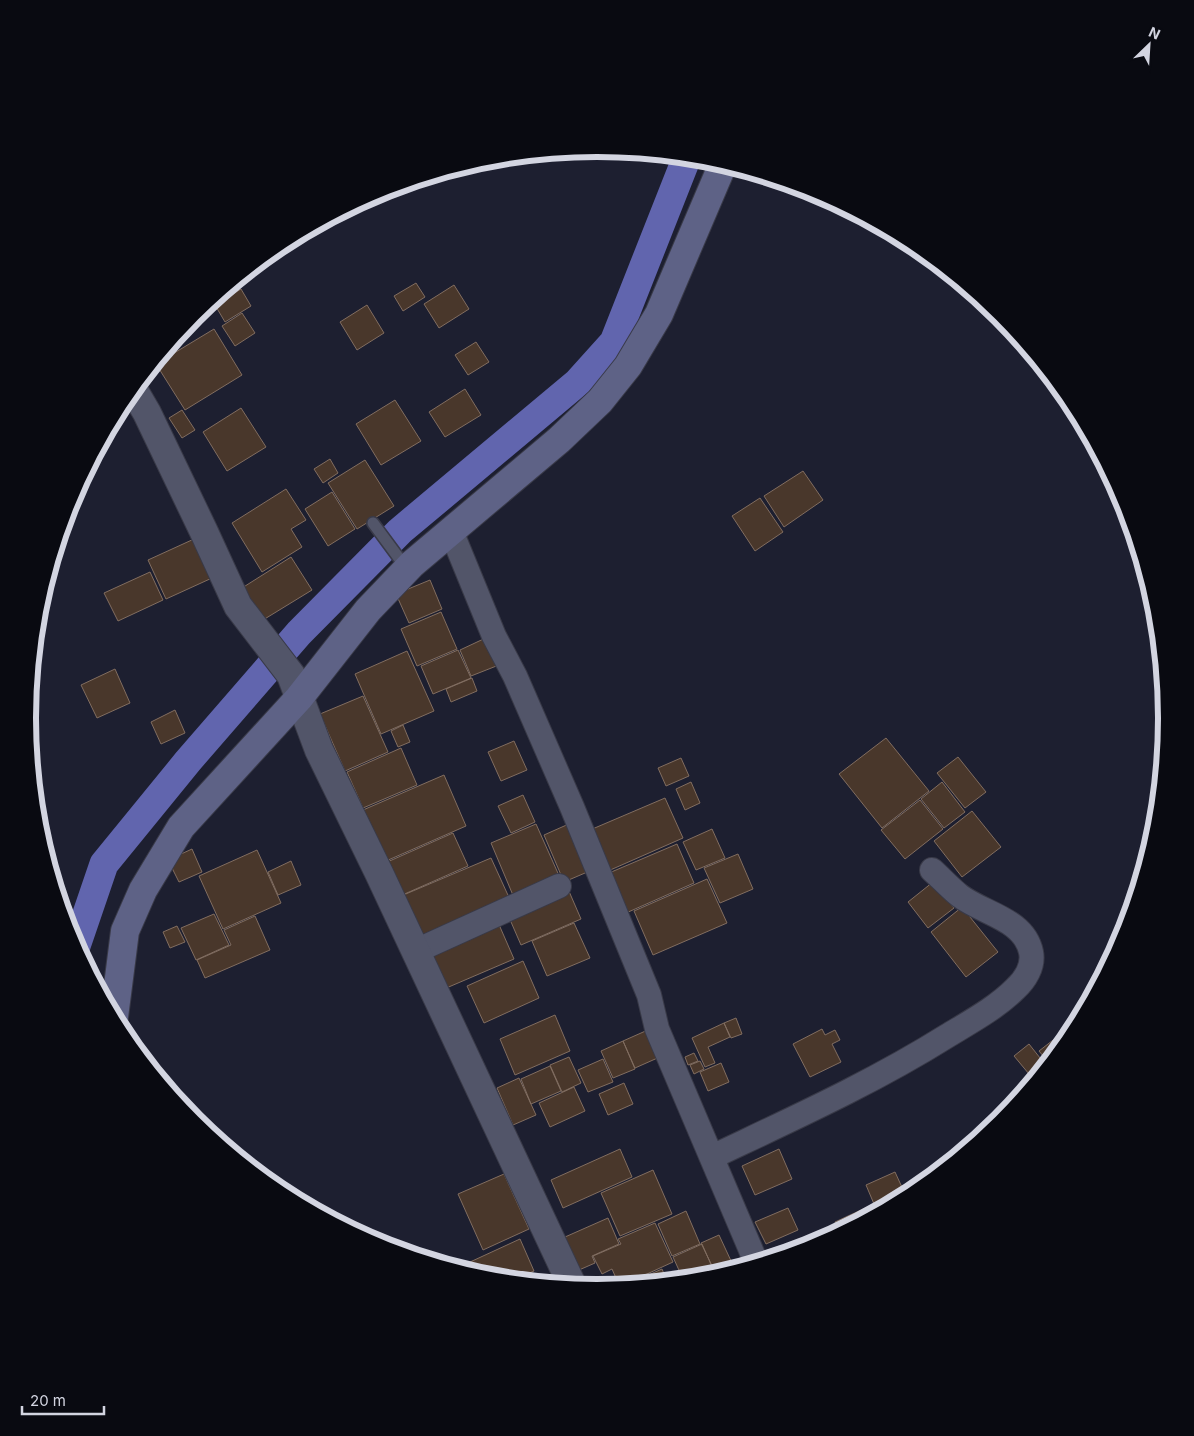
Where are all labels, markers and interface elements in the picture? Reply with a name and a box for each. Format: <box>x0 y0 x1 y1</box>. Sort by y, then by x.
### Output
north arrow <box>1124 20 1174 70</box>
text: N <box>1146 23 1163 43</box>
scale bar <box>22 1384 105 1416</box>
text: 20 m <box>30 1391 66 1410</box>

